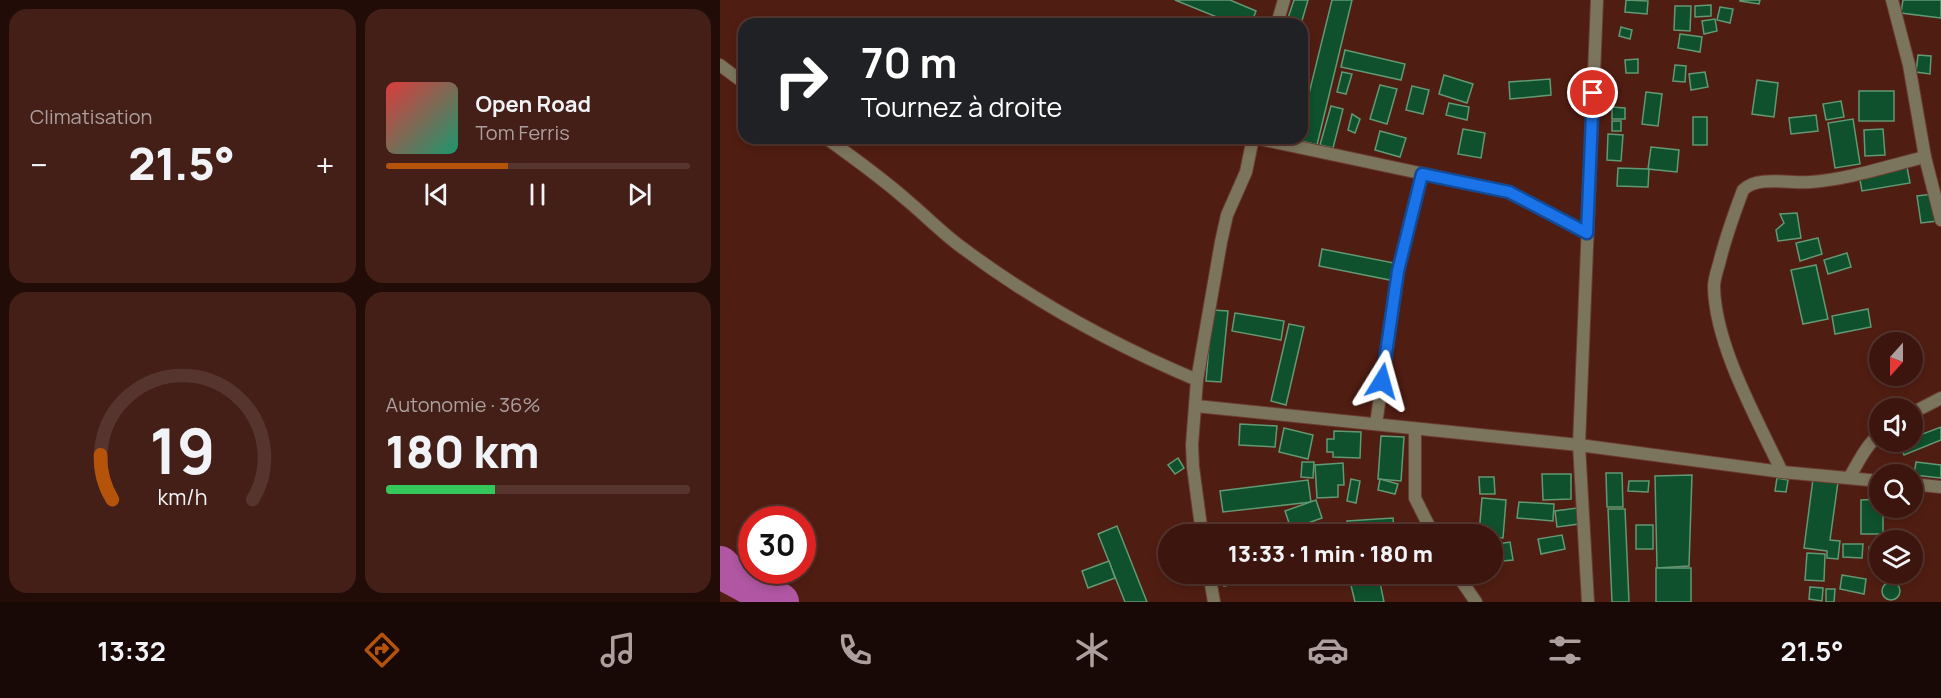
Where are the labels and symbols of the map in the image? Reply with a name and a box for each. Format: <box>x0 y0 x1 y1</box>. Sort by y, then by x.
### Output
pin <box>1567 67 1618 118</box>
north arrow <box>1869 332 1923 386</box>
position arrow <box>1350 349 1414 413</box>
speed limit sign: 30 <box>738 506 816 584</box>

